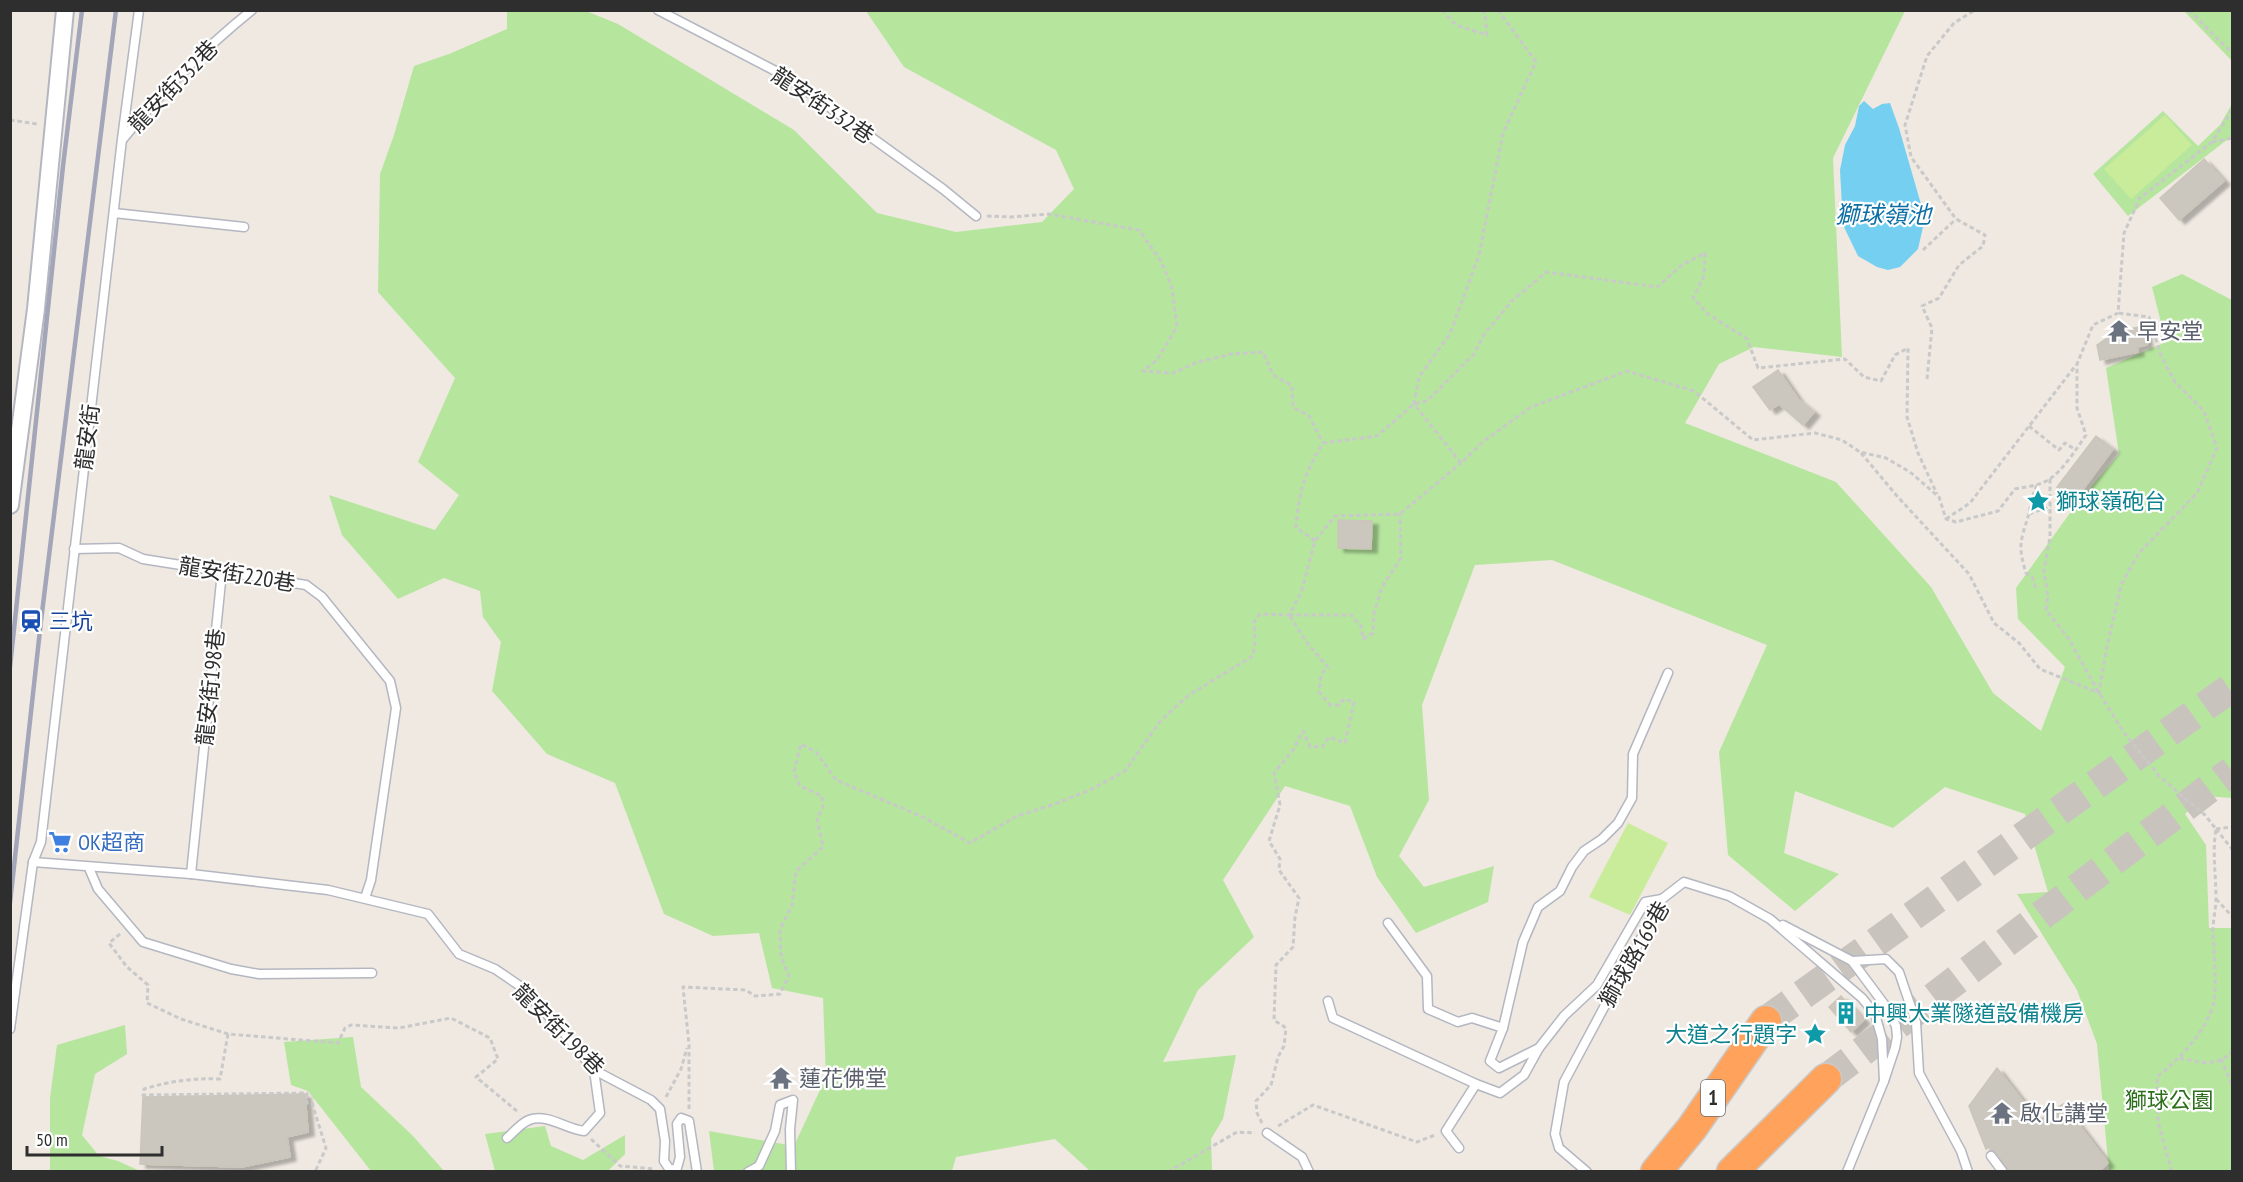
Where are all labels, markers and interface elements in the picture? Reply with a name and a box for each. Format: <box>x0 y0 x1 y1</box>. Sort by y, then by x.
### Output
street label: 龍安街332巷 <box>122 34 224 138</box>
street label: 龍安街332巷 <box>766 60 880 150</box>
water label: 獅球嶺池 <box>1835 199 1934 230</box>
place label: 早安堂 <box>2137 317 2203 345</box>
temple icon: 早安堂 <box>2106 318 2132 344</box>
street label: 龍安街 <box>69 403 105 471</box>
place label: 獅球嶺砲台 <box>2056 487 2166 515</box>
place icon: 獅球嶺砲台 <box>2025 488 2051 514</box>
street label: 龍安街220巷 <box>177 551 297 597</box>
place label: 三坑 <box>49 607 93 635</box>
station icon: 三坑 <box>18 608 44 634</box>
street label: 龍安街198巷 <box>190 627 230 747</box>
place label: OK超商 <box>78 828 145 856</box>
supermarket icon: OK超商 <box>47 829 73 855</box>
street label: 獅球路169巷 <box>1592 896 1676 1012</box>
street label: 龍安街198巷 <box>507 977 611 1081</box>
place label: 中興大業隧道設備機房 <box>1864 999 2084 1027</box>
building icon: 中興大業隧道設備機房 <box>1833 1000 1859 1026</box>
place label: 大道之行題字 <box>1665 1020 1797 1048</box>
place icon: 大道之行題字 <box>1802 1021 1828 1047</box>
place label: 蓮花佛堂 <box>799 1064 887 1092</box>
temple icon: 蓮花佛堂 <box>768 1065 794 1091</box>
road number: 1 <box>1701 1080 1725 1116</box>
park label: 獅球公園 <box>2125 1086 2213 1114</box>
place label: 啟化講堂 <box>2020 1099 2108 1127</box>
temple icon: 啟化講堂 <box>1989 1100 2015 1126</box>
scale bar <box>27 1119 162 1157</box>
text: 50 m <box>36 1128 68 1151</box>

